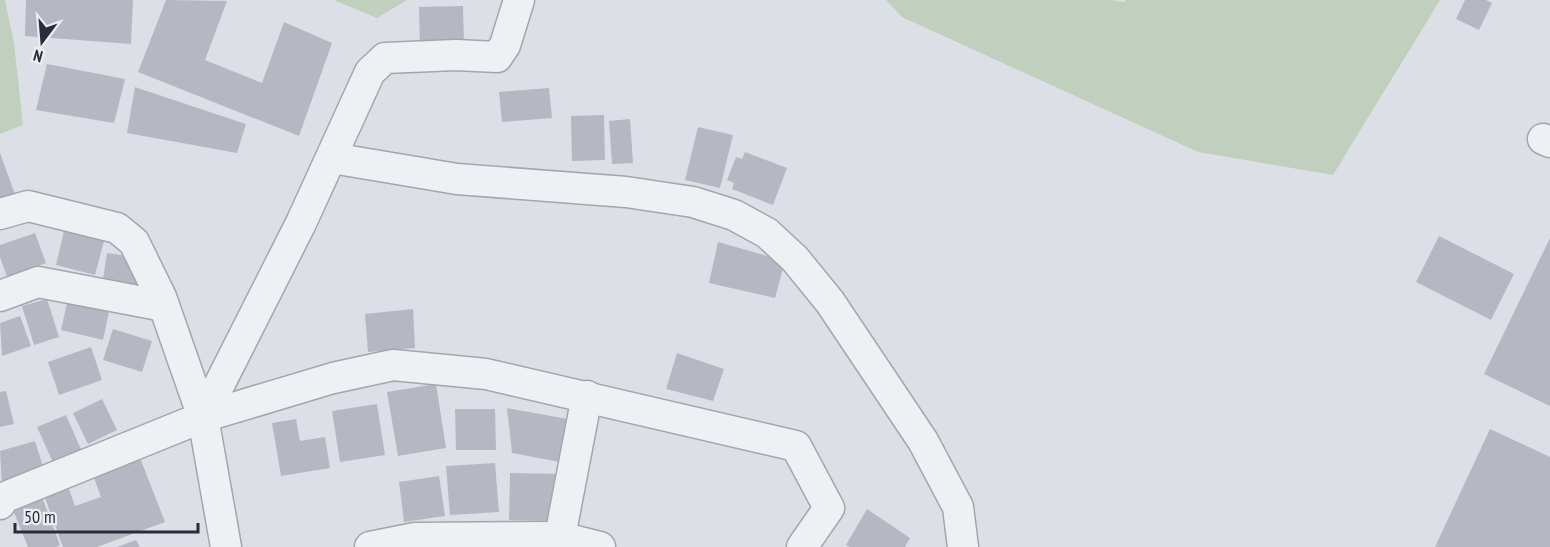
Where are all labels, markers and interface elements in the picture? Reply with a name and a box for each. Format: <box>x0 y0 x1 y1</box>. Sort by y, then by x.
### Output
north arrow <box>12 12 72 72</box>
text: N <box>31 46 45 67</box>
scale bar <box>15 496 198 534</box>
text: 50 m <box>24 505 56 528</box>

